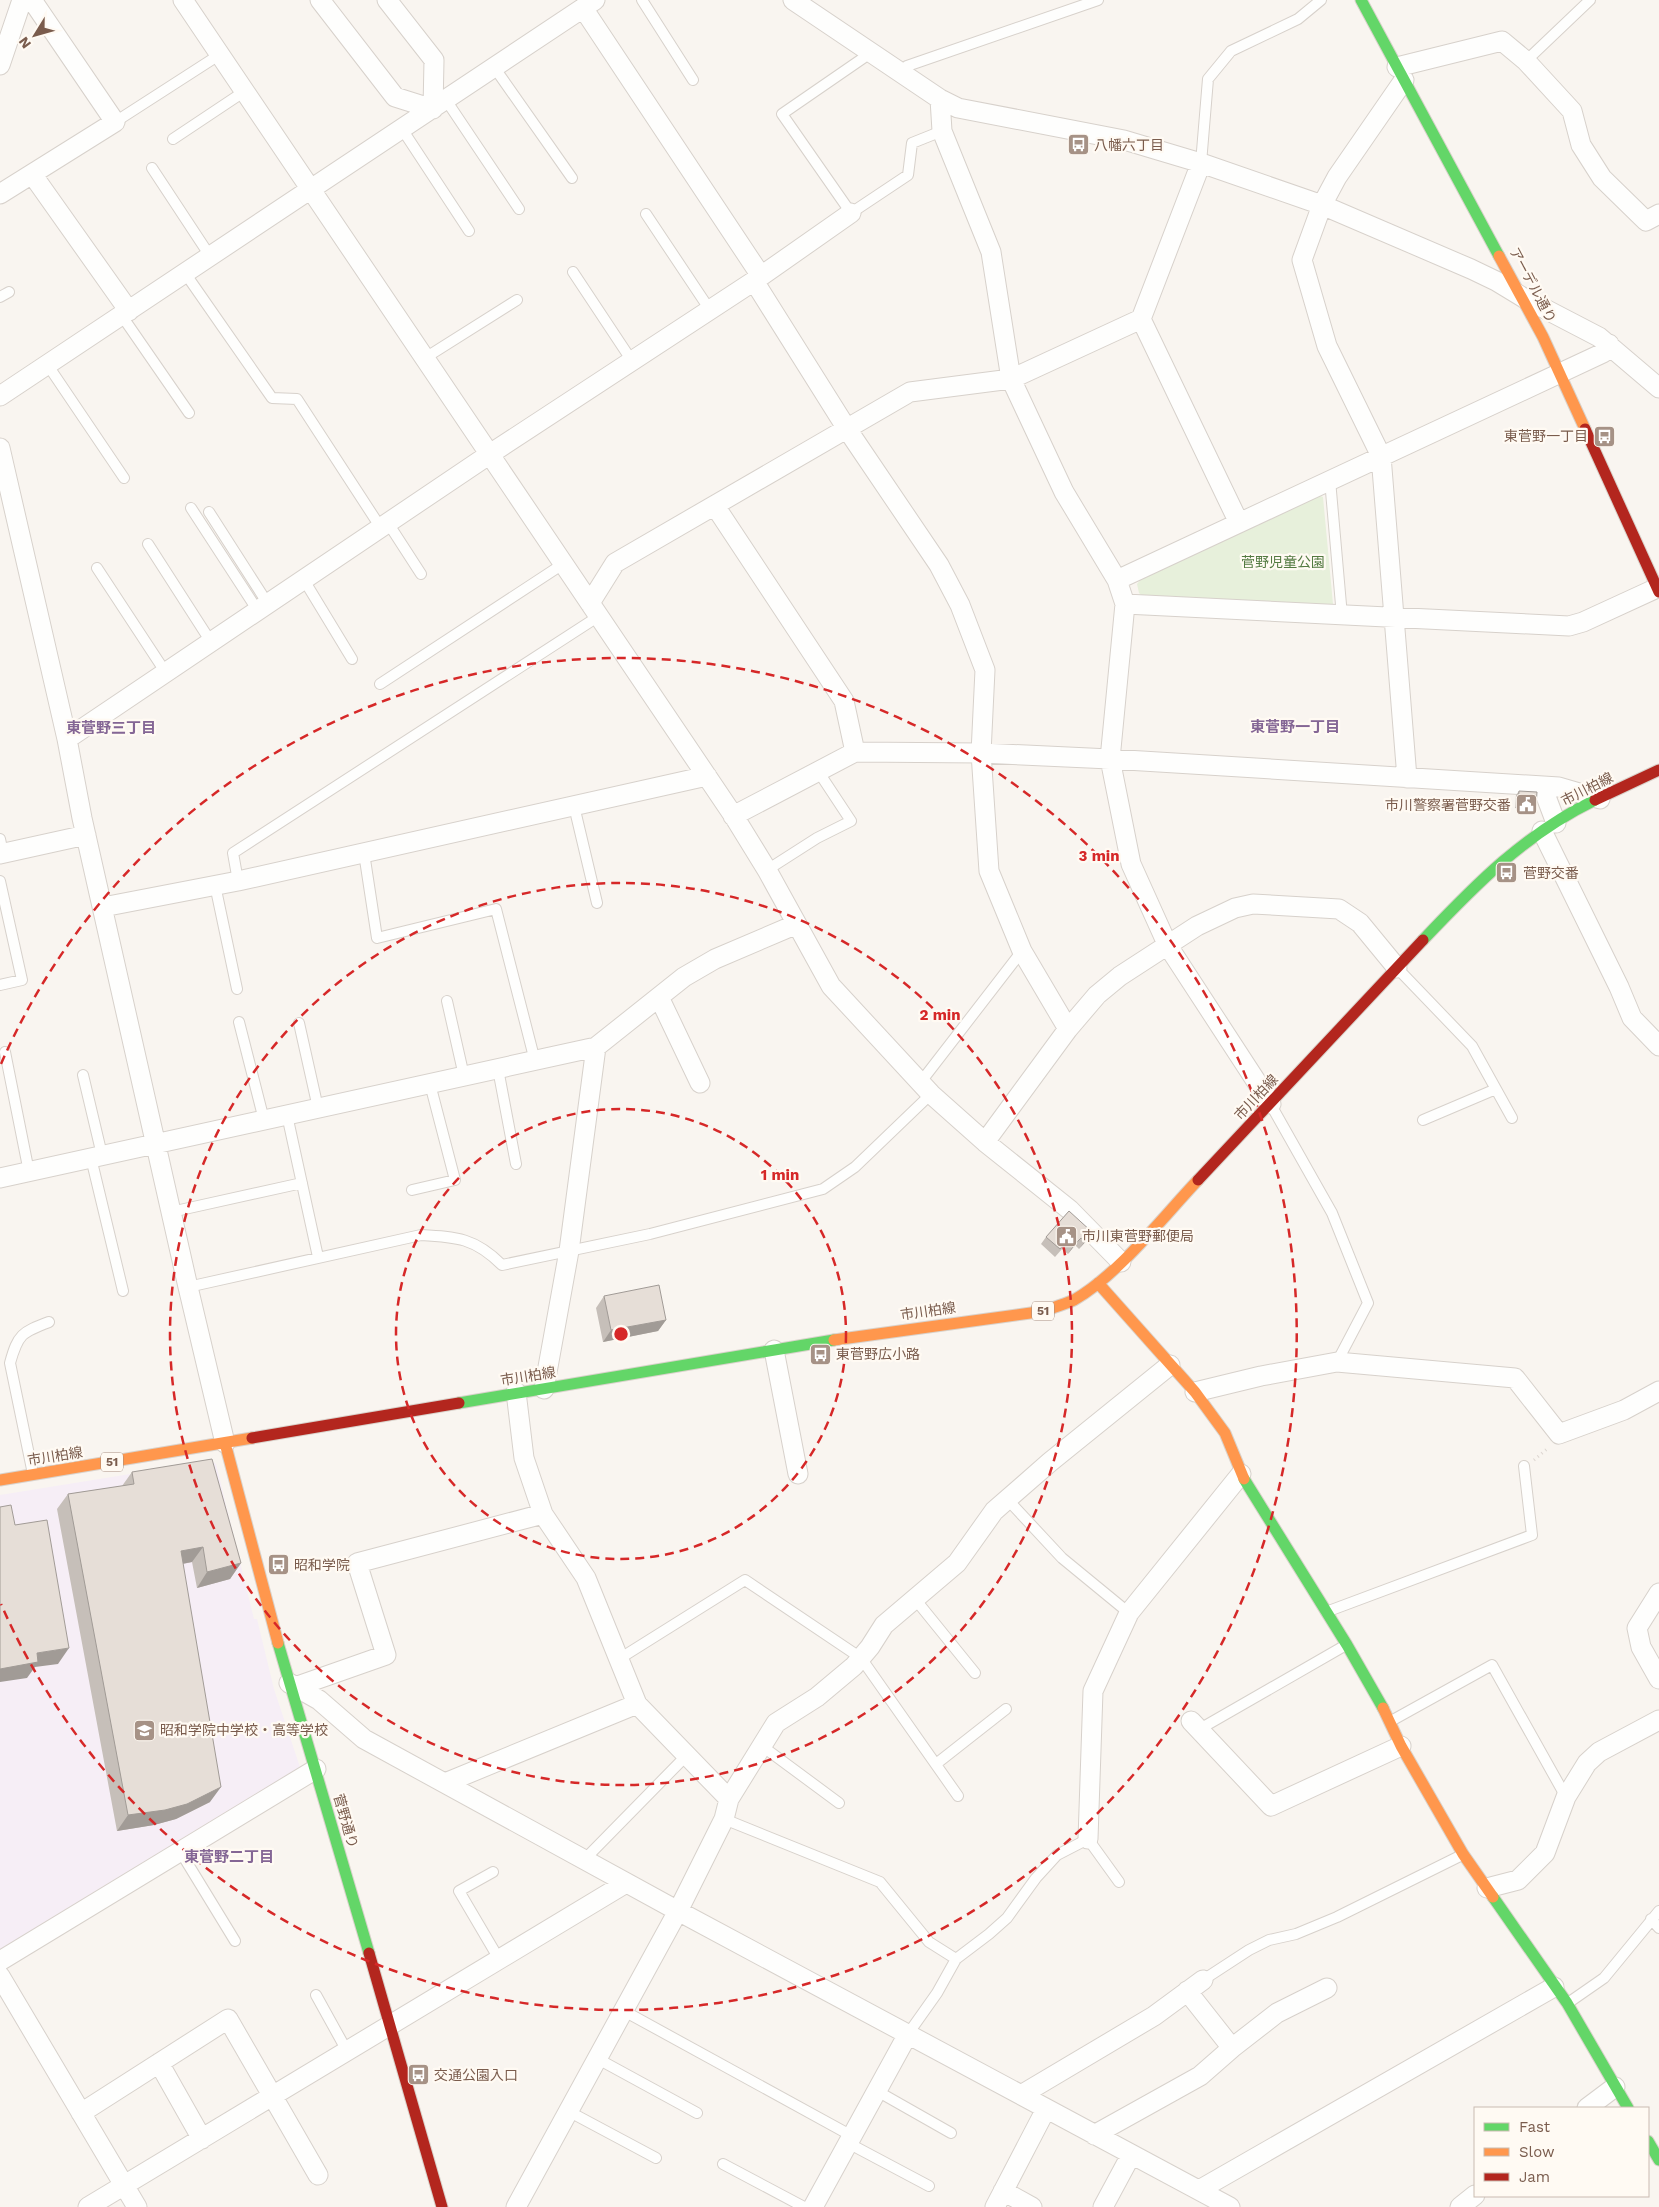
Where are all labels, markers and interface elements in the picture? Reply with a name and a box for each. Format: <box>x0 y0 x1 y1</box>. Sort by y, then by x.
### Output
north arrow <box>10 10 60 60</box>
text: N <box>15 34 34 52</box>
bus stop icon: 八幡六丁目 <box>1066 133 1090 157</box>
place label: 八幡六丁目 <box>1094 137 1164 153</box>
street label: アーデル通り <box>1506 245 1560 325</box>
bus stop icon: 東菅野一丁目 <box>1592 424 1616 448</box>
place label: 東菅野一丁目 <box>1504 428 1588 444</box>
park label: 菅野児童公園 <box>1241 554 1325 570</box>
district label: 東菅野一丁目 <box>1250 718 1340 736</box>
district label: 東菅野三丁目 <box>66 719 156 737</box>
street label: 市川柏線 <box>1558 769 1616 809</box>
public building icon: 市川警察署菅野交番 <box>1515 793 1539 817</box>
place label: 市川警察署菅野交番 <box>1385 797 1511 813</box>
text: 3 min <box>1079 847 1119 865</box>
bus stop icon: 菅野交番 <box>1495 861 1519 885</box>
place label: 菅野交番 <box>1523 865 1579 881</box>
text: 2 min <box>919 1006 961 1024</box>
street label: 市川柏線 <box>1231 1071 1281 1123</box>
text: 1 min <box>761 1166 799 1184</box>
public building icon: 市川東菅野郵便局 <box>1054 1224 1078 1248</box>
place label: 市川東菅野郵便局 <box>1082 1228 1194 1244</box>
street label: 市川柏線 <box>899 1299 957 1323</box>
road number: 51 <box>1032 1302 1054 1320</box>
centre of rings <box>612 1325 630 1343</box>
bus stop icon: 東菅野広小路 <box>808 1342 832 1366</box>
place label: 東菅野広小路 <box>836 1346 920 1362</box>
street label: 市川柏線 <box>499 1364 557 1388</box>
street label: 市川柏線 <box>26 1444 84 1468</box>
road number: 51 <box>101 1452 123 1471</box>
bus stop icon: 昭和学院 <box>266 1553 290 1577</box>
place label: 昭和学院 <box>294 1557 350 1573</box>
school or university icon: 昭和学院中学校・高等学校 <box>132 1718 156 1742</box>
place label: 昭和学院中学校・高等学校 <box>160 1722 328 1738</box>
street label: 菅野通り <box>331 1792 361 1850</box>
district label: 東菅野二丁目 <box>184 1848 274 1866</box>
bus stop icon: 交通公園入口 <box>406 2063 430 2087</box>
place label: 交通公園入口 <box>434 2067 518 2083</box>
legend <box>1474 2107 1649 2197</box>
text: Fast <box>1519 2118 1551 2136</box>
text: Slow <box>1519 2143 1555 2161</box>
text: Jam <box>1519 2168 1550 2186</box>

